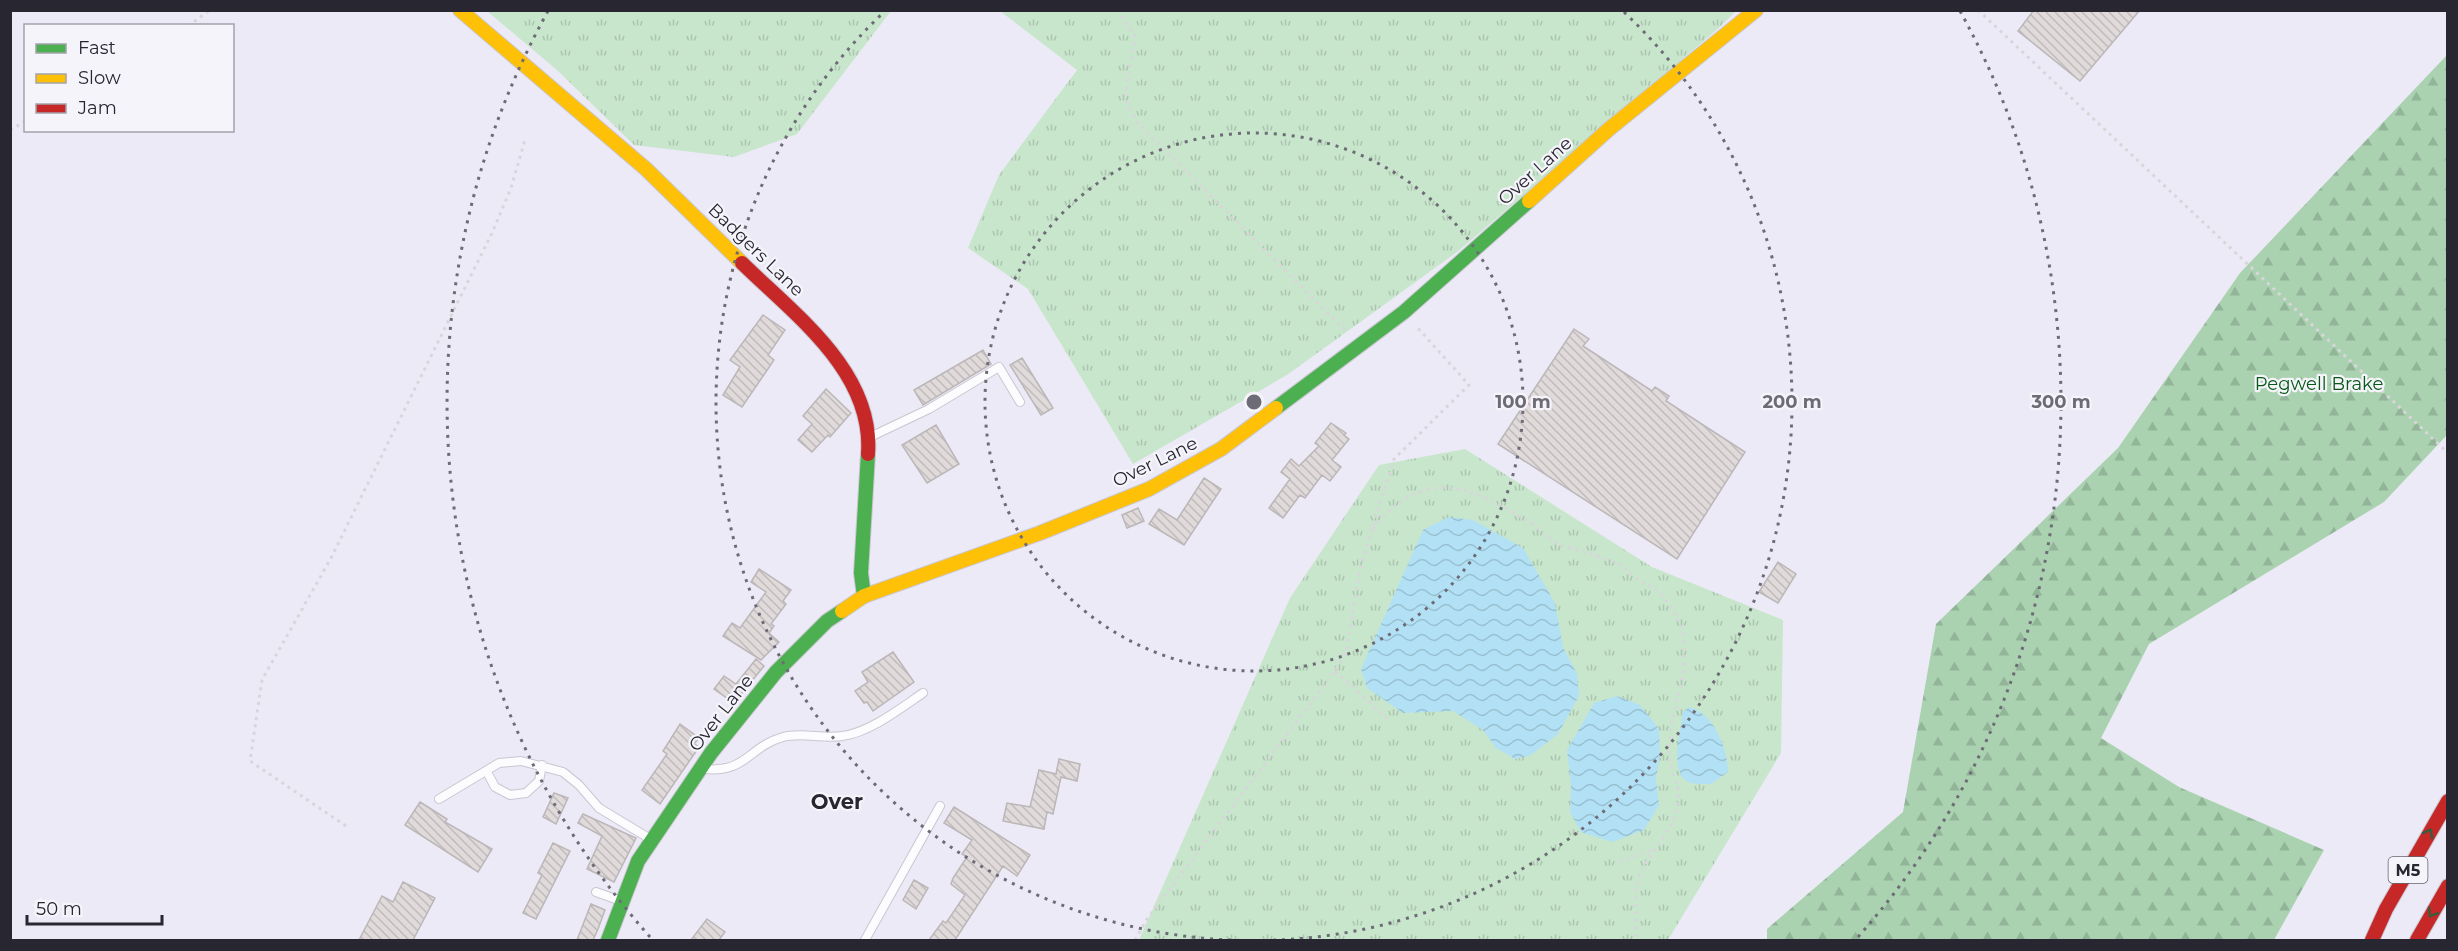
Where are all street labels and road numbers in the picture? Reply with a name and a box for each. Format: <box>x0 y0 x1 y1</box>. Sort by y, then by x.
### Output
street label: Over Lane <box>1494 132 1577 210</box>
street label: Badgers Lane <box>704 199 809 301</box>
street label: Over Lane <box>1109 432 1201 492</box>
street label: Over Lane <box>684 670 758 756</box>
road number: M5 <box>2388 857 2428 883</box>

